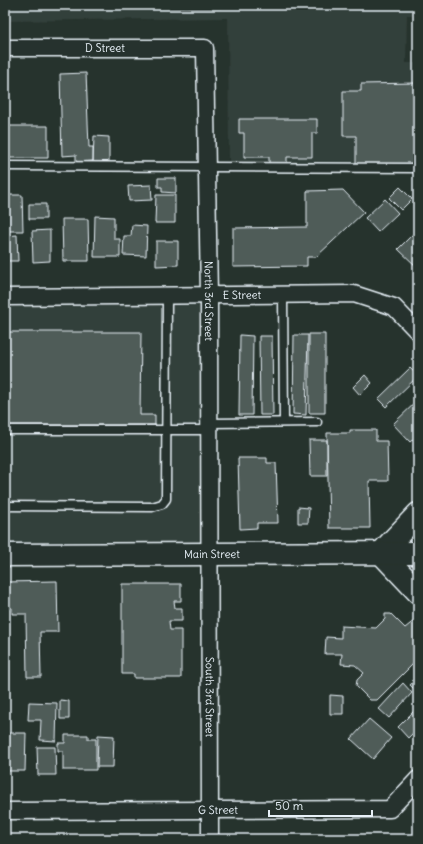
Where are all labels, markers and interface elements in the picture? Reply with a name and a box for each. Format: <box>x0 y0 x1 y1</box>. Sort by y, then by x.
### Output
street label: D Street <box>85 41 125 55</box>
street label: North 3rd Street <box>201 261 216 341</box>
street label: E Street <box>223 288 262 302</box>
street label: Main Street <box>184 547 240 561</box>
street label: South 3rd Street <box>203 657 217 738</box>
scale bar <box>269 792 372 818</box>
text: 50 m <box>275 798 304 813</box>
street label: G Street <box>198 803 238 817</box>

